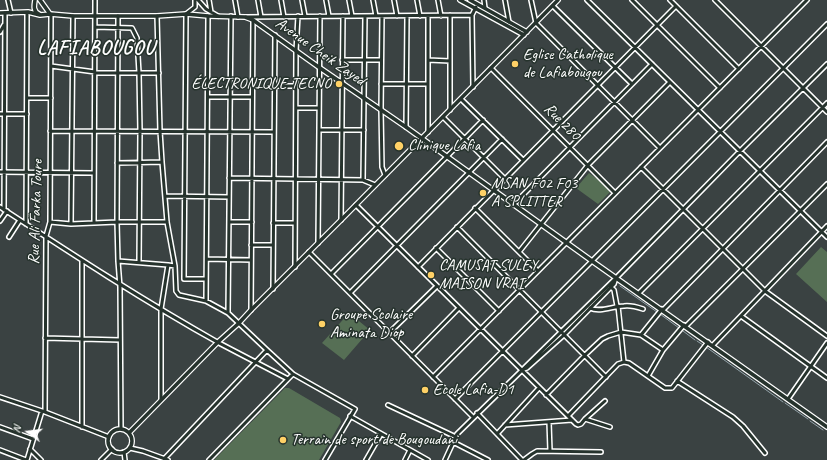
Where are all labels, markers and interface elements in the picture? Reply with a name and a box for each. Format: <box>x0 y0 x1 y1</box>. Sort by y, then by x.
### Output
street label: Avenue Cheik Zayed <box>271 14 369 90</box>
district label: LAFIABOUGOU <box>37 37 155 61</box>
place label: Eglise Catholique de Lafiabougou <box>523 45 613 83</box>
marker: Eglise Catholique de Lafiabougou <box>510 59 520 69</box>
place label: ÉLECTRONIQUE TECNO <box>191 74 331 94</box>
marker: ÉLECTRONIQUE TECNO <box>334 79 344 89</box>
street label: Rue 280 <box>539 99 585 145</box>
place label: Clinique Lafia <box>408 136 480 156</box>
marker: Clinique Lafia <box>393 140 405 152</box>
street label: Rue Ali Farka Toure <box>25 159 47 265</box>
place label: MSAN F02 F03 A SPLITTER <box>491 174 577 212</box>
marker: MSAN F02 F03 A SPLITTER <box>478 188 488 198</box>
place label: CAMUSAT SULEY MAISON VRAI <box>439 256 538 294</box>
marker: CAMUSAT SULEY MAISON VRAI <box>426 270 436 280</box>
place label: Groupe Scolaire Aminata Diop <box>330 305 412 343</box>
marker: Groupe Scolaire Aminata Diop <box>317 319 327 329</box>
place label: Ecole Lafia-D1 <box>433 380 514 400</box>
marker: Ecole Lafia-D1 <box>420 385 430 395</box>
north arrow <box>8 412 48 452</box>
text: N <box>9 424 24 434</box>
place label: Terrain de sport de Bougoudani <box>291 430 457 450</box>
marker: Terrain de sport de Bougoudani <box>278 435 288 445</box>

